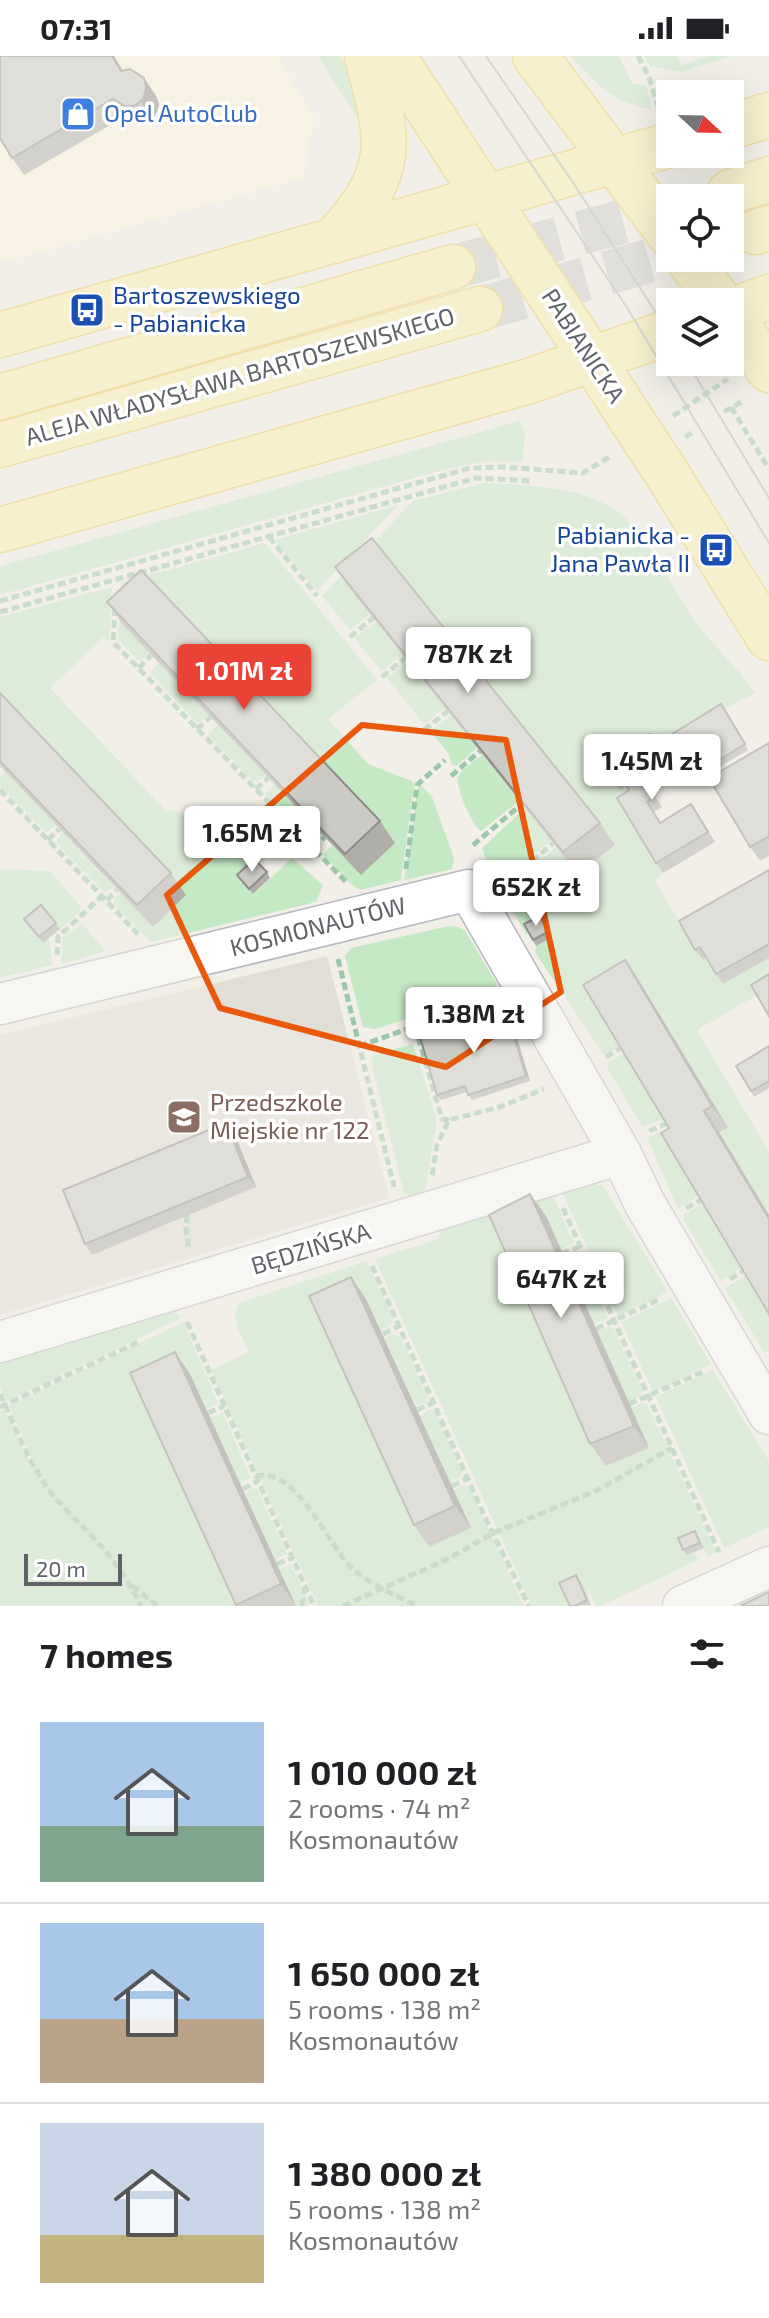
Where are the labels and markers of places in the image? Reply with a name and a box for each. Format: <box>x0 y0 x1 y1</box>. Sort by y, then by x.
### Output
shop icon: Opel AutoClub <box>59 95 97 133</box>
place label: Opel AutoClub <box>104 98 258 127</box>
place label: Bartoszewskiego - Pabianicka <box>113 280 301 337</box>
bus stop icon: Bartoszewskiego - Pabianicka <box>68 291 106 329</box>
place label: Pabianicka - Jana Pawła II <box>550 520 690 577</box>
bus stop icon: Pabianicka - Jana Pawła II <box>697 531 735 569</box>
pin: 787K zł <box>394 627 542 695</box>
pin: 1.01M zł <box>161 644 327 712</box>
pin: 1.45M zł <box>569 734 735 802</box>
pin: 1.65M zł <box>169 806 335 874</box>
pin: 652K zł <box>462 860 610 928</box>
pin: 1.38M zł <box>391 987 557 1055</box>
place label: Przedszkole Miejskie nr 122 <box>210 1087 369 1144</box>
school or university icon: Przedszkole Miejskie nr 122 <box>165 1098 203 1136</box>
pin: 647K zł <box>487 1252 635 1320</box>

